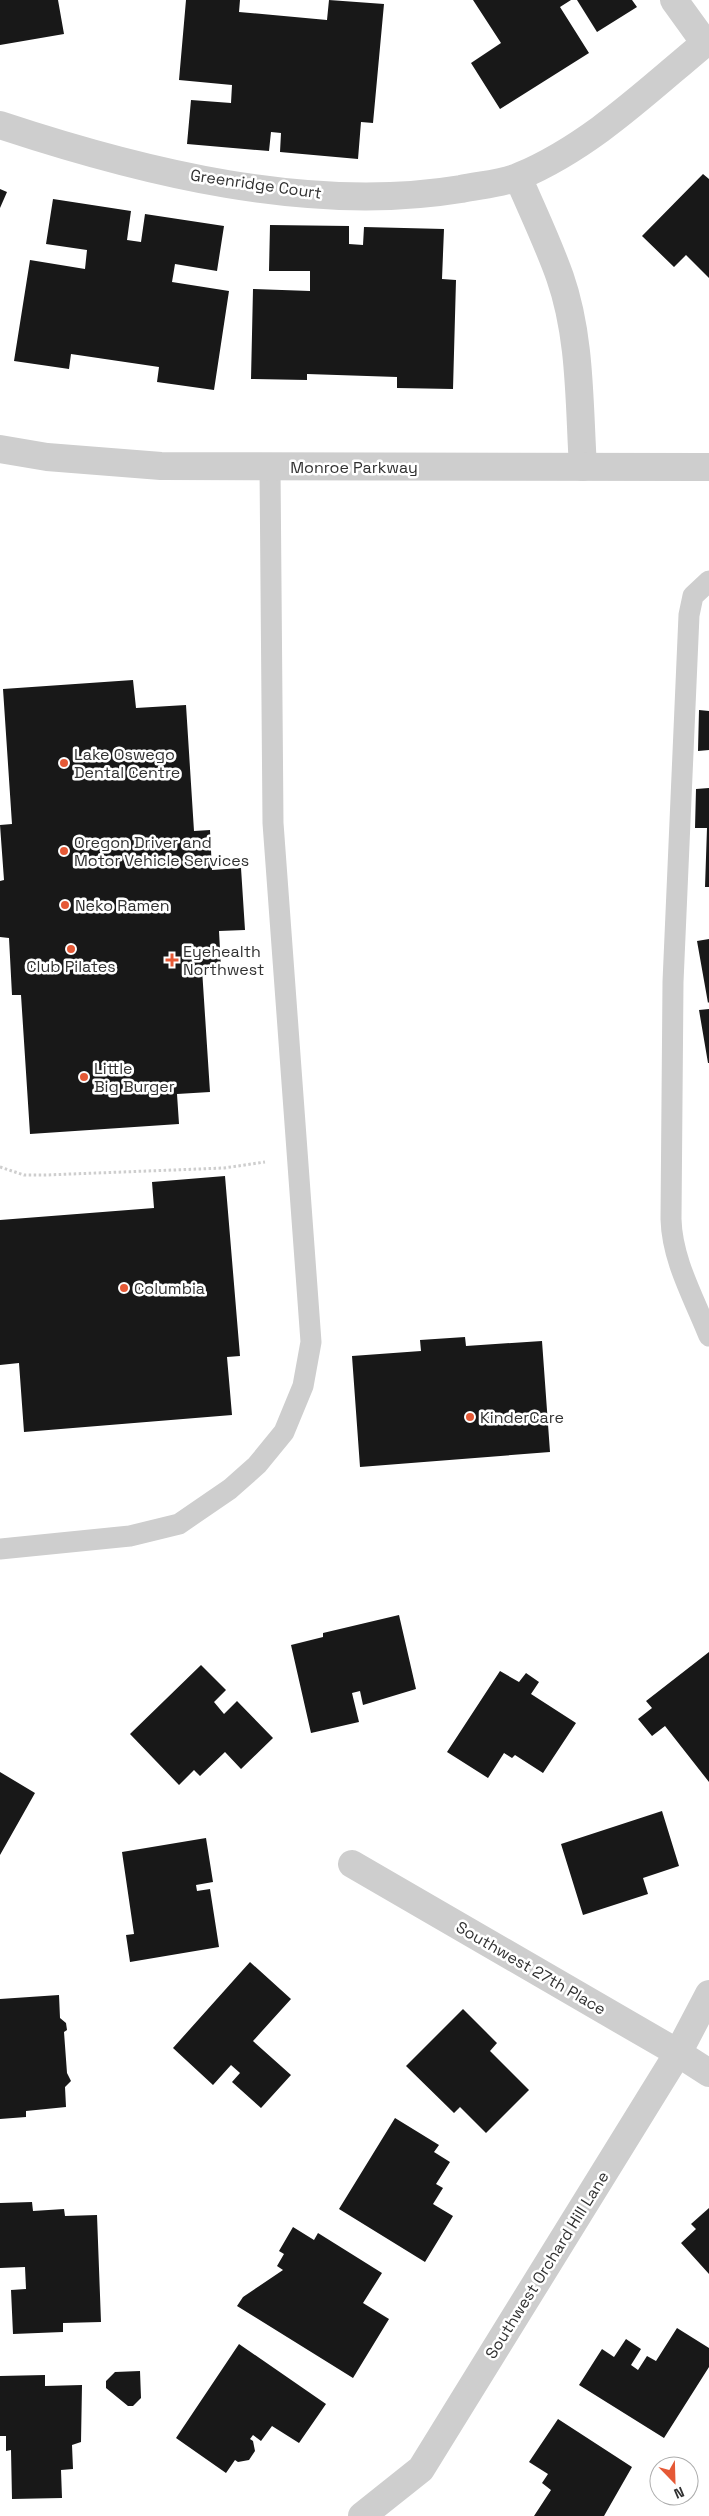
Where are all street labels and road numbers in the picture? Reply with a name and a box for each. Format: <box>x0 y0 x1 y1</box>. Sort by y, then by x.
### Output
street label: Greenridge Court <box>189 164 323 204</box>
street label: Monroe Parkway <box>290 457 418 478</box>
street label: Southwest 27th Place <box>452 1916 610 2020</box>
street label: Southwest Orchard Hill Lane <box>481 2167 613 2363</box>

